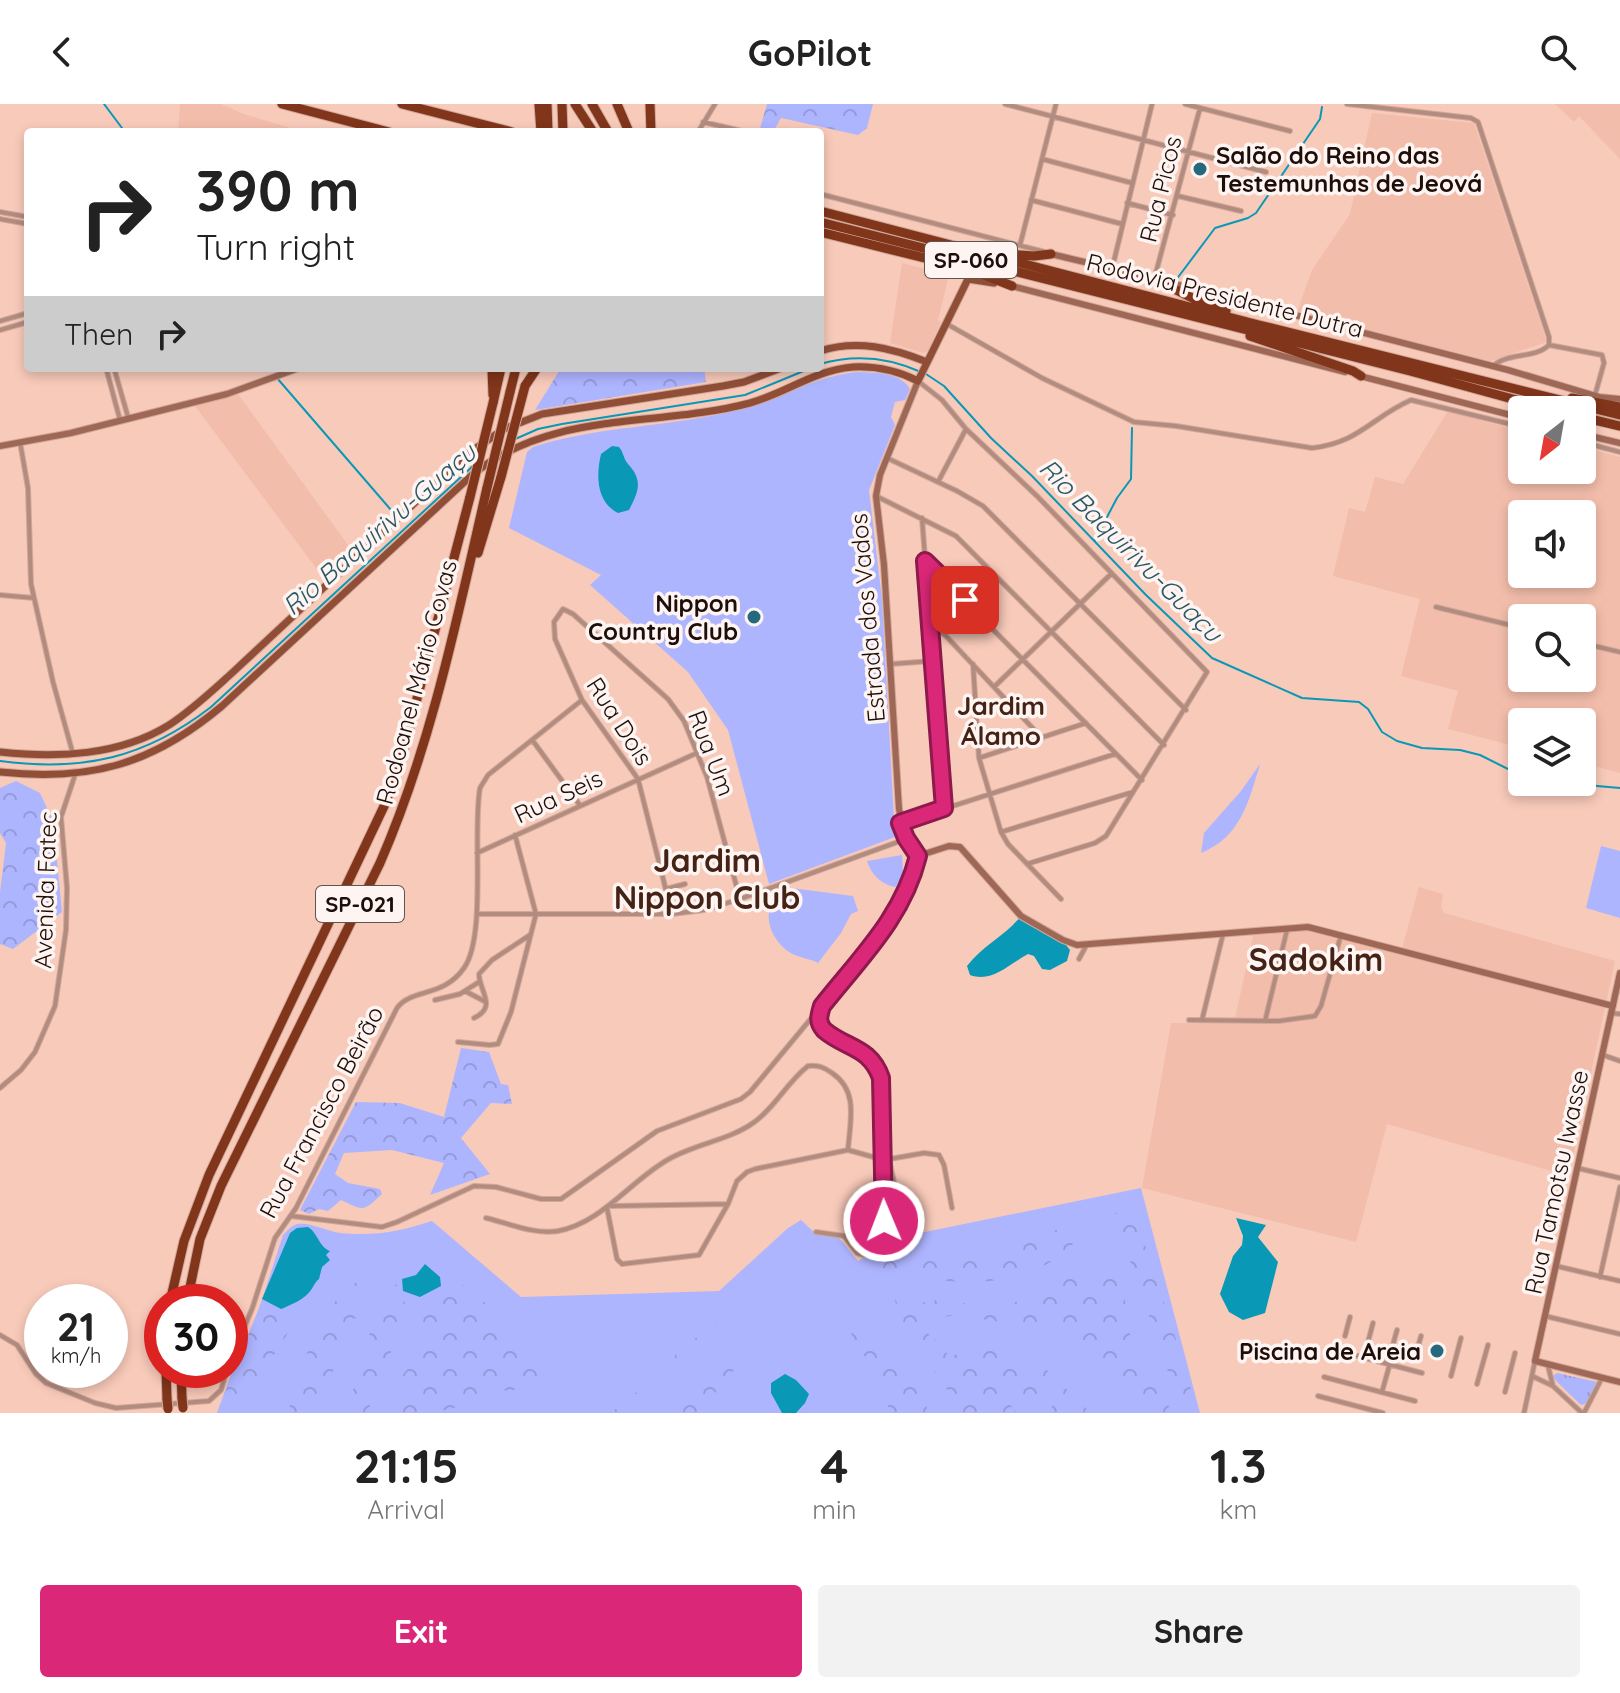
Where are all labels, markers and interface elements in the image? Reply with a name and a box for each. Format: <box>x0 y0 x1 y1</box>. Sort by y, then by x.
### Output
icon: back <box>40 30 84 74</box>
text: GoPilot <box>748 30 872 75</box>
icon: search <box>1536 30 1580 74</box>
street label: Rua Picos <box>1132 133 1188 245</box>
place label: Salão do Reino das Testemunhas de Jeová <box>1216 140 1482 198</box>
text: 390 m <box>196 155 360 225</box>
icon: right <box>64 160 168 264</box>
marker: Salão do Reino das Testemunhas de Jeová <box>1191 160 1209 178</box>
text: Turn right <box>196 224 355 269</box>
road number: SP-060 <box>925 242 1017 278</box>
street label: Rodovia Presidente Dutra <box>1084 246 1366 344</box>
icon: right <box>149 312 193 356</box>
text: Then <box>64 315 133 353</box>
north arrow <box>1508 396 1596 484</box>
map controls <box>1508 396 1596 796</box>
water label: Rio Baquirivu-Guaçu <box>275 435 483 622</box>
water label: Rio Baquirivu-Guaçu <box>1032 451 1230 649</box>
button: sound <box>1508 500 1596 588</box>
street label: Estrada dos Vados <box>843 512 891 724</box>
street label: Rodoanel Mário Covas <box>369 556 463 808</box>
pin <box>931 566 999 634</box>
icon: arrive <box>943 578 987 622</box>
place label: Nippon Country Club <box>588 588 738 646</box>
button: search <box>1508 604 1596 692</box>
marker: Nippon Country Club <box>745 608 763 626</box>
street label: Rua Dois <box>580 671 660 771</box>
district label: Jardim Álamo <box>957 689 1045 752</box>
street label: Rua Um <box>682 706 742 800</box>
button: layers <box>1508 708 1596 796</box>
street label: Rua Seis <box>509 763 607 829</box>
street label: Avenida Fatec <box>27 811 63 969</box>
district label: Jardim Nippon Club <box>614 840 800 917</box>
road number: SP-021 <box>316 886 404 922</box>
district label: Sadokim <box>1249 939 1383 979</box>
street label: Rua Francisco Beirão <box>252 1001 390 1223</box>
street label: Rua Tamotsu Iwasse <box>1518 1067 1594 1297</box>
position arrow <box>842 1179 926 1263</box>
speed limit sign: 30 <box>144 1284 248 1388</box>
text: 21 <box>57 1301 95 1351</box>
place label: Piscina de Areia <box>1239 1336 1421 1366</box>
marker: Piscina de Areia <box>1428 1342 1446 1360</box>
text: km/h <box>51 1343 101 1368</box>
text: 21:15 <box>353 1435 459 1495</box>
text: 4 <box>820 1435 849 1495</box>
text: 1.3 <box>1210 1435 1267 1495</box>
text: Arrival <box>367 1493 445 1526</box>
text: min <box>812 1493 857 1526</box>
text: km <box>1219 1493 1257 1526</box>
button: Exit <box>40 1585 802 1677</box>
button: Share <box>818 1585 1580 1677</box>

